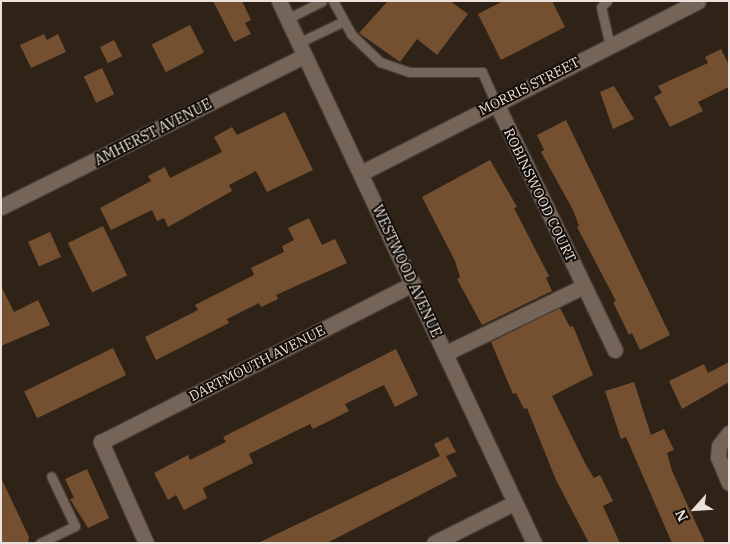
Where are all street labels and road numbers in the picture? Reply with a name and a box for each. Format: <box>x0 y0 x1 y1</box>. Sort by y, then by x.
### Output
street label: MORRIS STREET <box>476 53 582 119</box>
street label: AMHERST AVENUE <box>92 95 214 169</box>
street label: ROBINSWOOD COURT <box>500 125 580 265</box>
street label: WESTWOOD AVENUE <box>369 202 445 340</box>
street label: DARTMOUTH AVENUE <box>186 321 328 405</box>

